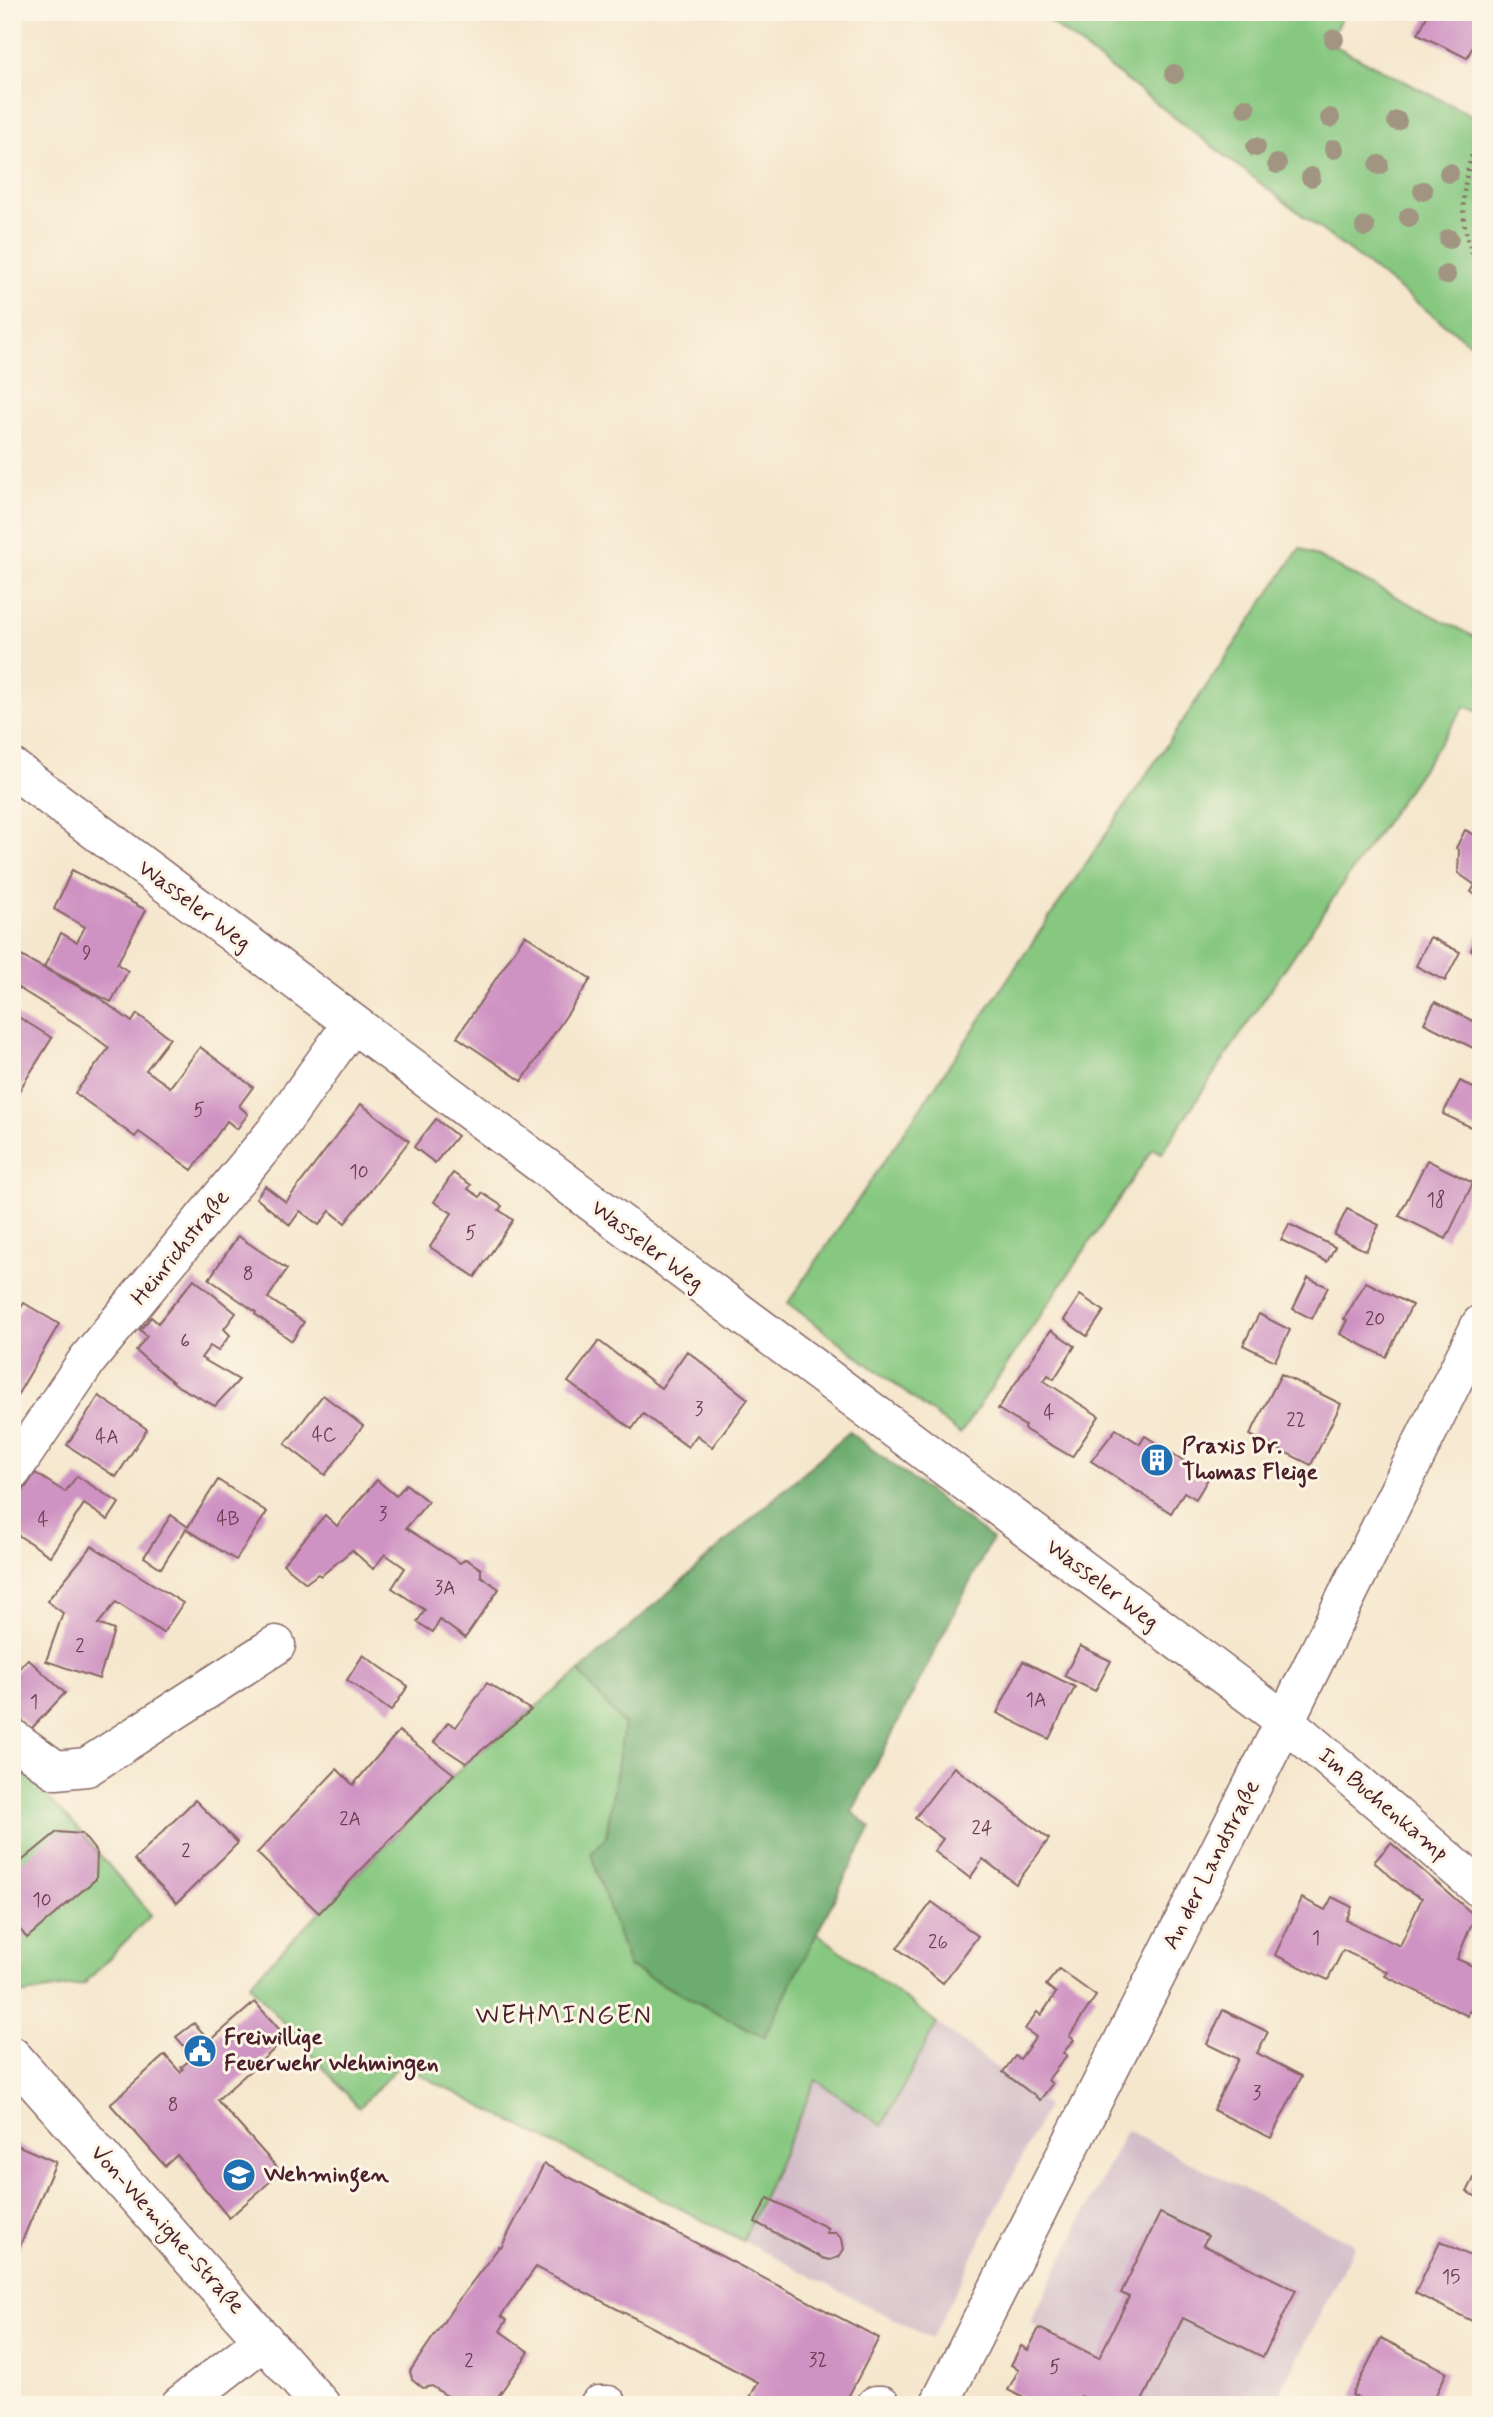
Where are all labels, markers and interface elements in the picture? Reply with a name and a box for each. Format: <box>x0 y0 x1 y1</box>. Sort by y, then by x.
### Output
street label: Wasseler Weg <box>131 854 257 958</box>
house number: 9 <box>82 941 92 966</box>
house number: 5 <box>193 1098 205 1123</box>
house number: 10 <box>349 1160 369 1185</box>
street label: Heinrichstraße <box>125 1184 237 1312</box>
house number: 18 <box>1427 1188 1445 1213</box>
street label: Wasseler Weg <box>584 1194 710 1298</box>
house number: 5 <box>465 1221 477 1246</box>
house number: 8 <box>243 1262 253 1287</box>
house number: 20 <box>1365 1307 1385 1332</box>
house number: 6 <box>180 1329 190 1354</box>
house number: 3 <box>695 1397 704 1422</box>
house number: 4 <box>1043 1401 1055 1426</box>
house number: 22 <box>1286 1408 1306 1433</box>
house number: 4C <box>312 1423 337 1448</box>
house number: 4A <box>95 1425 119 1450</box>
place label: Praxis Dr. Thomas Fleige <box>1182 1432 1318 1488</box>
building icon: Praxis Dr. Thomas Fleige <box>1138 1441 1176 1479</box>
house number: 3 <box>379 1502 388 1527</box>
house number: 4B <box>216 1507 240 1532</box>
house number: 4 <box>37 1508 49 1533</box>
street label: Wasseler Weg <box>1039 1533 1165 1637</box>
house number: 3A <box>434 1576 456 1601</box>
house number: 2 <box>75 1634 85 1659</box>
house number: 1A <box>1026 1688 1046 1713</box>
house number: 1 <box>30 1690 38 1715</box>
street label: Im Buchenkamp <box>1311 1741 1455 1869</box>
street label: An der Landstraße <box>1156 1775 1268 1955</box>
house number: 2A <box>339 1807 361 1832</box>
house number: 24 <box>972 1816 992 1841</box>
house number: 2 <box>181 1839 191 1864</box>
house number: 10 <box>32 1888 52 1913</box>
house number: 1 <box>1312 1926 1320 1951</box>
house number: 26 <box>928 1930 948 1955</box>
district label: WEHMINGEN <box>475 1999 653 2033</box>
place label: Freiwillige Feuerwehr Wehmingen <box>224 2023 439 2081</box>
public building icon: Freiwillige Feuerwehr Wehmingen <box>181 2032 219 2070</box>
house number: 3 <box>1253 2081 1262 2106</box>
house number: 8 <box>168 2093 178 2118</box>
street label: Von-Wemighe-Straße <box>81 2139 251 2322</box>
school or university icon: Wehmingen <box>220 2156 258 2194</box>
place label: Wehmingen <box>263 2160 390 2193</box>
house number: 15 <box>1442 2265 1460 2290</box>
house number: 32 <box>809 2348 827 2373</box>
house number: 2 <box>464 2349 474 2374</box>
house number: 5 <box>1049 2355 1061 2380</box>

